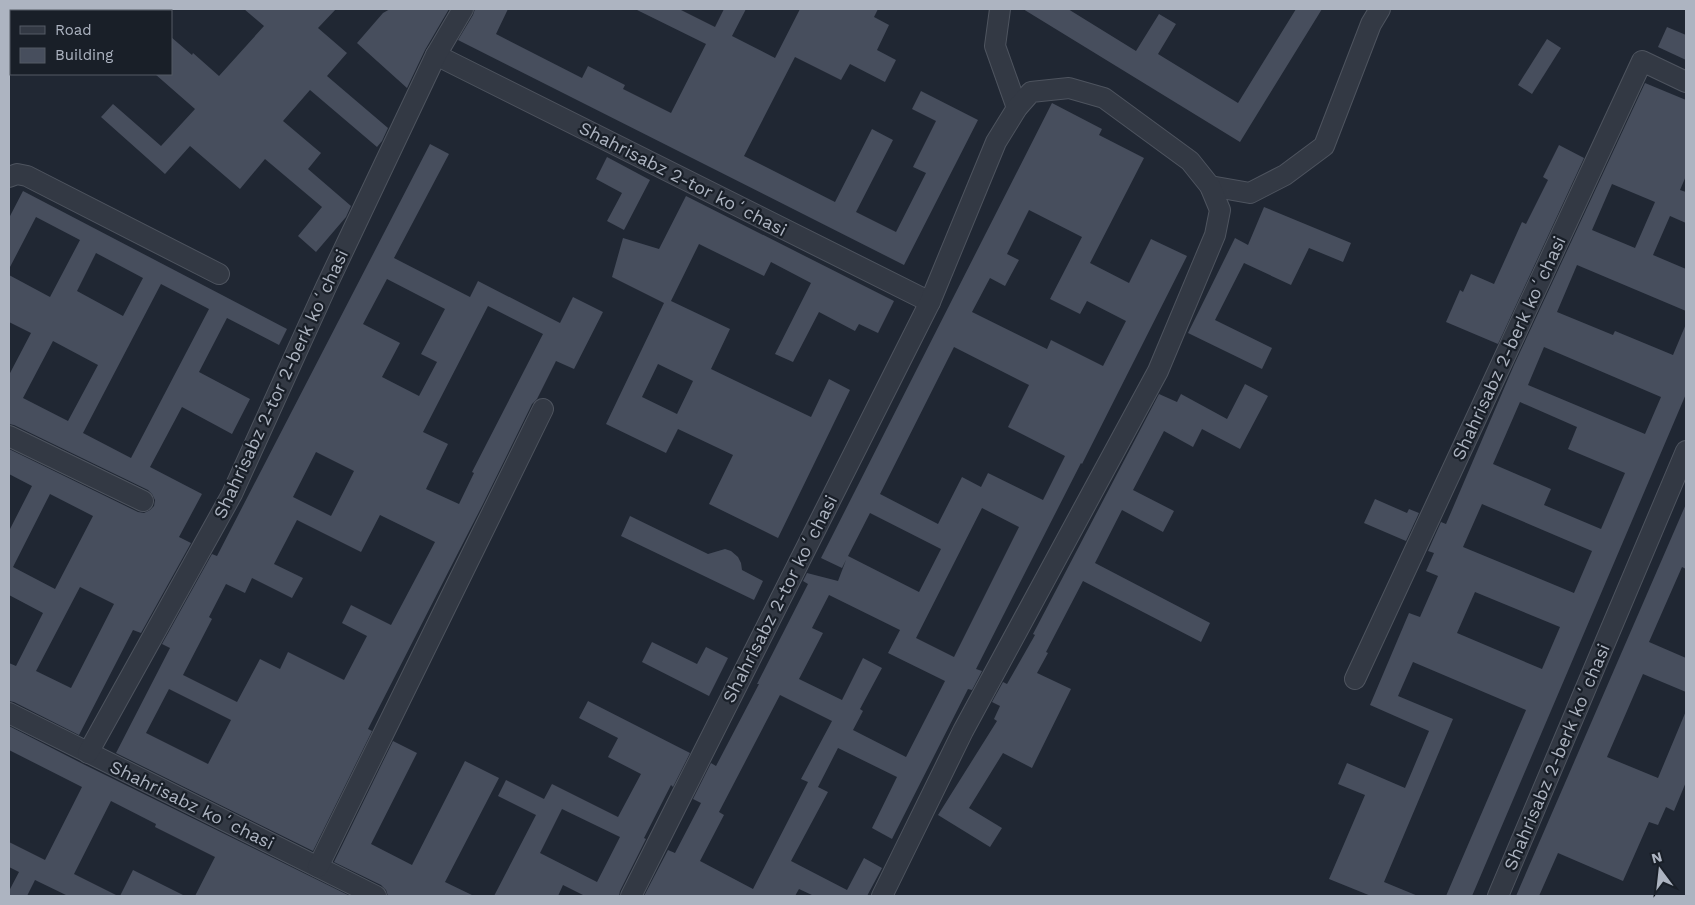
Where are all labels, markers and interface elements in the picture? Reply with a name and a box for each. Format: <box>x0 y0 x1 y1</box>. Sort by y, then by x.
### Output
legend <box>10 10 172 75</box>
text: Road <box>55 21 92 39</box>
text: Building <box>55 46 113 64</box>
street label: Shahrisabz 2-tor koʻchasi <box>576 117 791 240</box>
street label: Shahrisabz 2-berk koʻchasi <box>1447 233 1570 463</box>
street label: Shahrisabz 2-tor 2-berk koʻchasi <box>209 246 352 522</box>
street label: Shahrisabz 2-tor koʻchasi <box>718 491 841 706</box>
street label: Shahrisabz 2-berk koʻchasi <box>1499 640 1614 873</box>
street label: Shahrisabz koʻchasi <box>107 756 278 853</box>
north arrow <box>1635 845 1685 895</box>
text: N <box>1650 848 1664 867</box>

